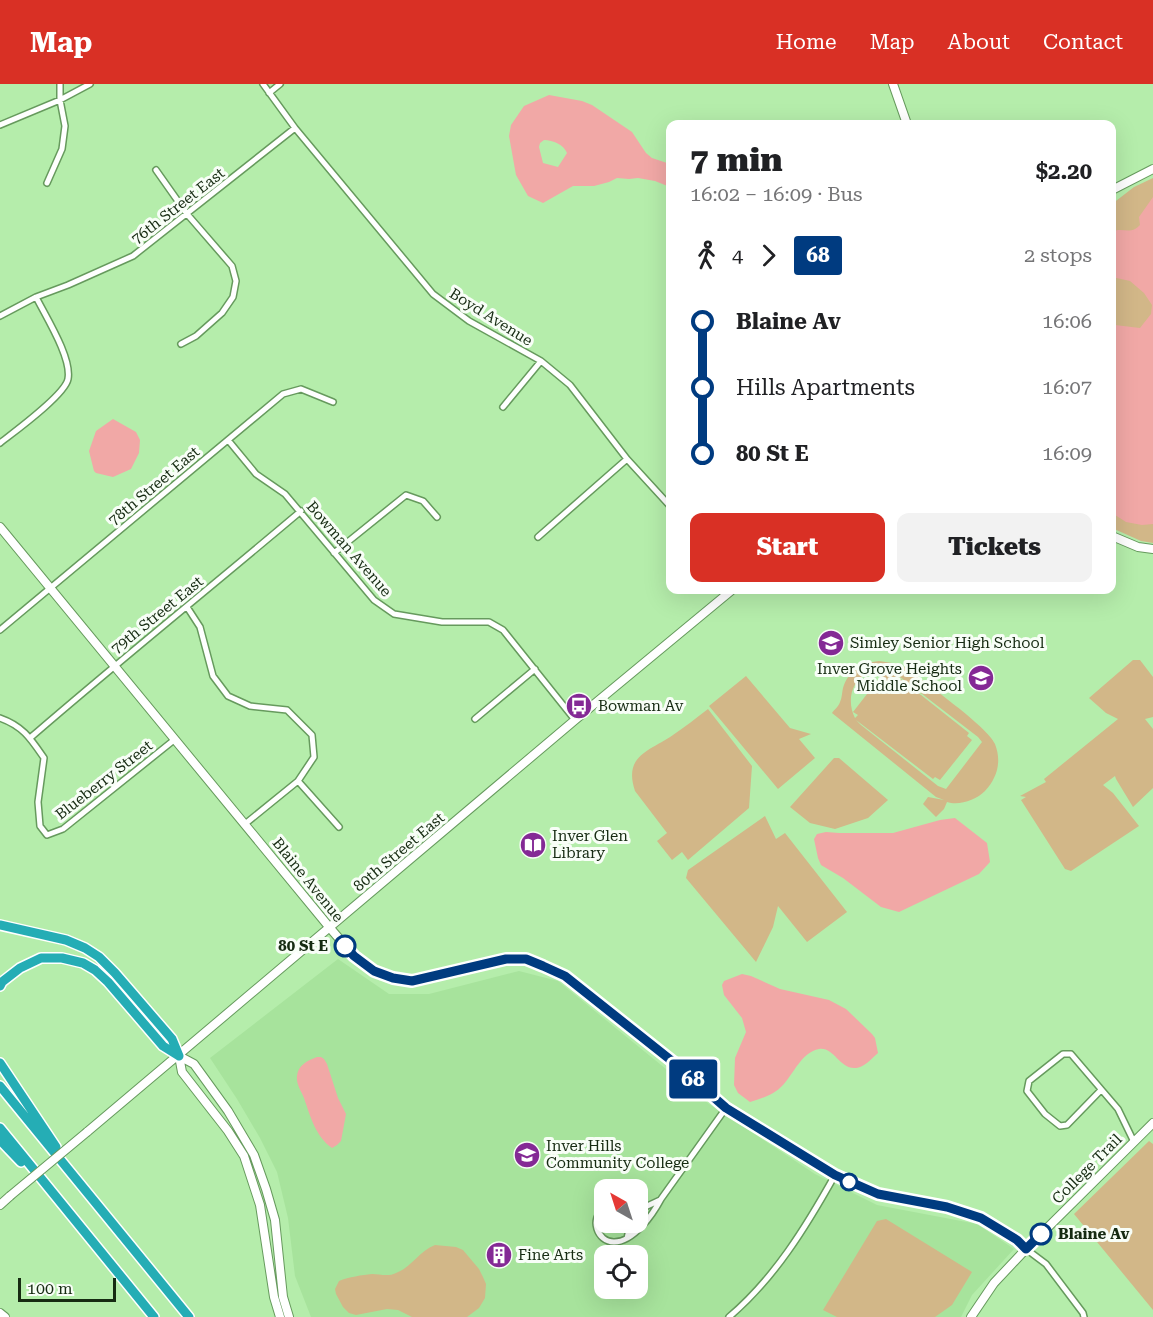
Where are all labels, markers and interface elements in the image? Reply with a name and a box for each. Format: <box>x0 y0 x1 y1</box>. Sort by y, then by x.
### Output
text: Map <box>30 26 92 59</box>
text: Home <box>776 30 837 54</box>
text: Map <box>870 30 915 54</box>
text: About <box>948 30 1010 54</box>
text: Contact <box>1043 30 1123 54</box>
text: 7 min <box>690 140 783 179</box>
text: $2.20 <box>1036 159 1092 184</box>
street label: 76th Street East <box>128 164 228 248</box>
text: 16:02 – 16:09 · Bus <box>690 182 862 206</box>
icon: walk <box>690 239 723 272</box>
icon: forward <box>752 239 785 272</box>
text: 4 <box>732 243 743 267</box>
text: 68 <box>806 243 830 267</box>
text: 2 stops <box>1024 243 1092 267</box>
street label: Boyd Avenue <box>446 284 536 350</box>
text: Blaine Av <box>736 309 841 334</box>
text: 16:06 <box>1042 309 1092 333</box>
text: Hills Apartments <box>736 375 915 400</box>
text: 16:07 <box>1042 375 1092 399</box>
text: 80 St E <box>736 441 809 466</box>
text: 16:09 <box>1042 441 1092 465</box>
street label: 78th Street East <box>105 442 203 529</box>
street label: Bowman Avenue <box>303 498 395 600</box>
button: Start <box>690 513 885 582</box>
button: Tickets <box>897 513 1092 582</box>
street label: 79th Street East <box>107 572 207 658</box>
school or university icon: Simley Senior High School <box>816 628 846 658</box>
place label: Simley Senior High School <box>850 634 1045 652</box>
place label: Inver Grove Heights Middle School <box>817 660 962 695</box>
school or university icon: Inver Grove Heights Middle School <box>966 663 996 693</box>
bus stop icon: Bowman Av <box>564 691 594 721</box>
place label: Bowman Av <box>598 697 684 715</box>
street label: Blueberry Street <box>52 736 156 824</box>
street label: 80th Street East <box>350 808 448 895</box>
place label: Inver Glen Library <box>552 827 628 862</box>
library icon: Inver Glen Library <box>518 830 548 860</box>
street label: Blaine Avenue <box>269 834 347 926</box>
marker: 80 St E <box>334 935 356 957</box>
place label: 80 St E <box>278 937 328 955</box>
line badge: 68 <box>666 1060 720 1098</box>
text: 68 <box>681 1067 705 1091</box>
street label: College Trail <box>1048 1130 1126 1208</box>
place label: Inver Hills Community College <box>546 1137 689 1172</box>
school or university icon: Inver Hills Community College <box>512 1140 542 1170</box>
unlabelled marker <box>840 1173 858 1191</box>
north arrow <box>594 1179 648 1233</box>
map controls <box>594 1179 648 1299</box>
marker: Blaine Av <box>1030 1223 1052 1245</box>
place label: Blaine Av <box>1058 1225 1129 1243</box>
building icon: Fine Arts <box>484 1240 514 1270</box>
button: locate <box>594 1245 648 1299</box>
place label: Fine Arts <box>518 1246 583 1264</box>
scale bar <box>18 1275 116 1302</box>
text: 100 m <box>27 1279 73 1298</box>

